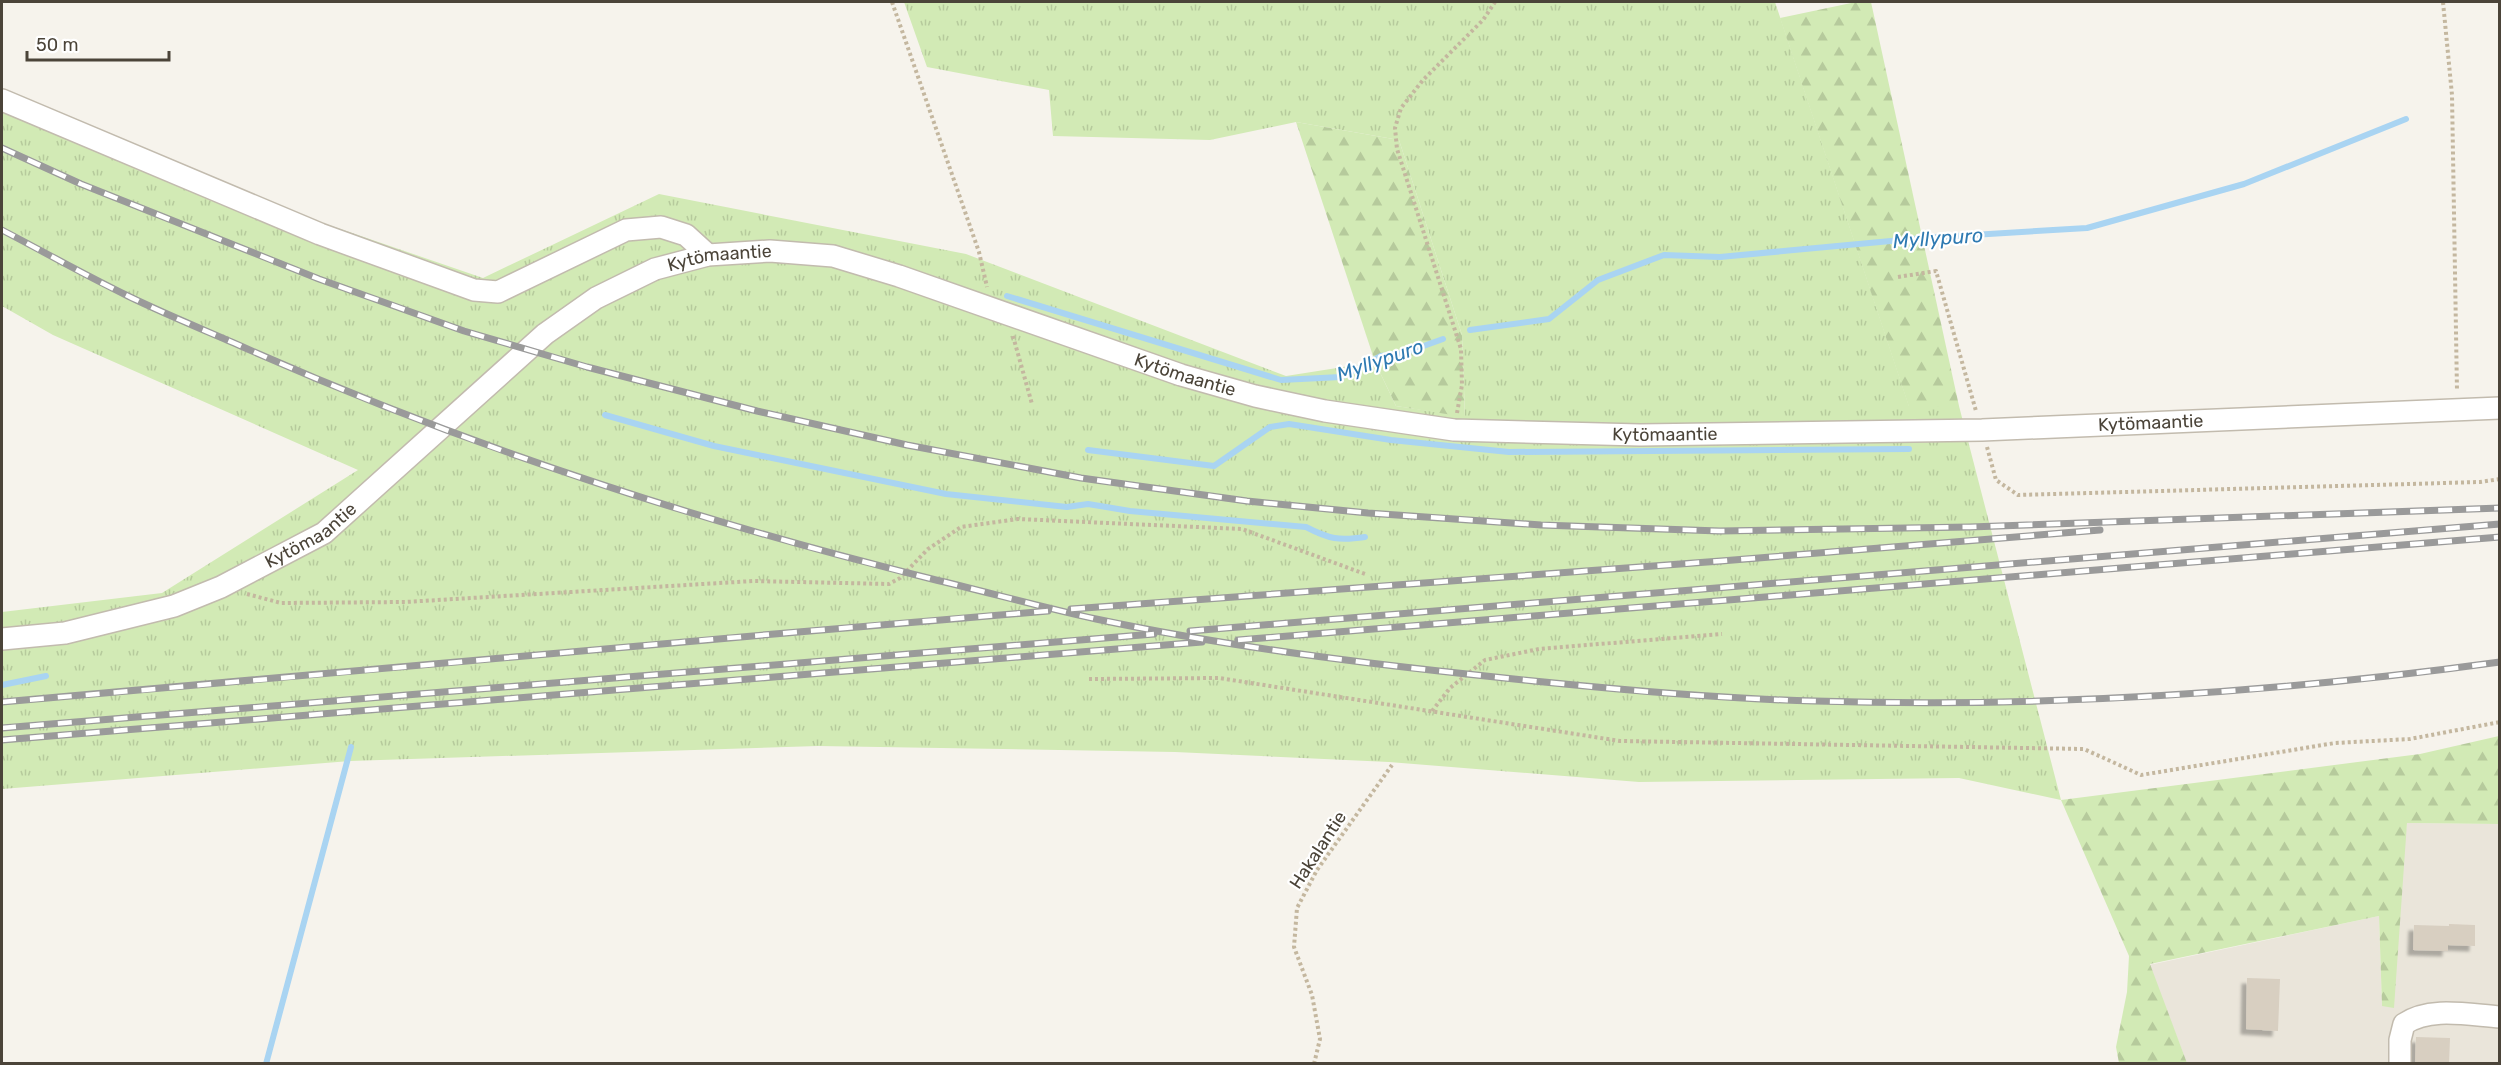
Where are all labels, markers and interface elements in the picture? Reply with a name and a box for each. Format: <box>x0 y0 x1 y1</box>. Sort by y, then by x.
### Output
scale bar <box>27 24 170 62</box>
text: 50 m <box>36 34 79 56</box>
water label: Myllypuro <box>1892 223 1984 253</box>
street label: Kytömaantie <box>665 240 772 276</box>
water label: Myllypuro <box>1333 334 1427 386</box>
street label: Kytömaantie <box>1131 348 1238 401</box>
street label: Kytömaantie <box>2098 410 2204 436</box>
street label: Kytömaantie <box>1612 423 1718 446</box>
street label: Kytömaantie <box>261 498 361 573</box>
street label: Hakalantie <box>1285 807 1351 893</box>

